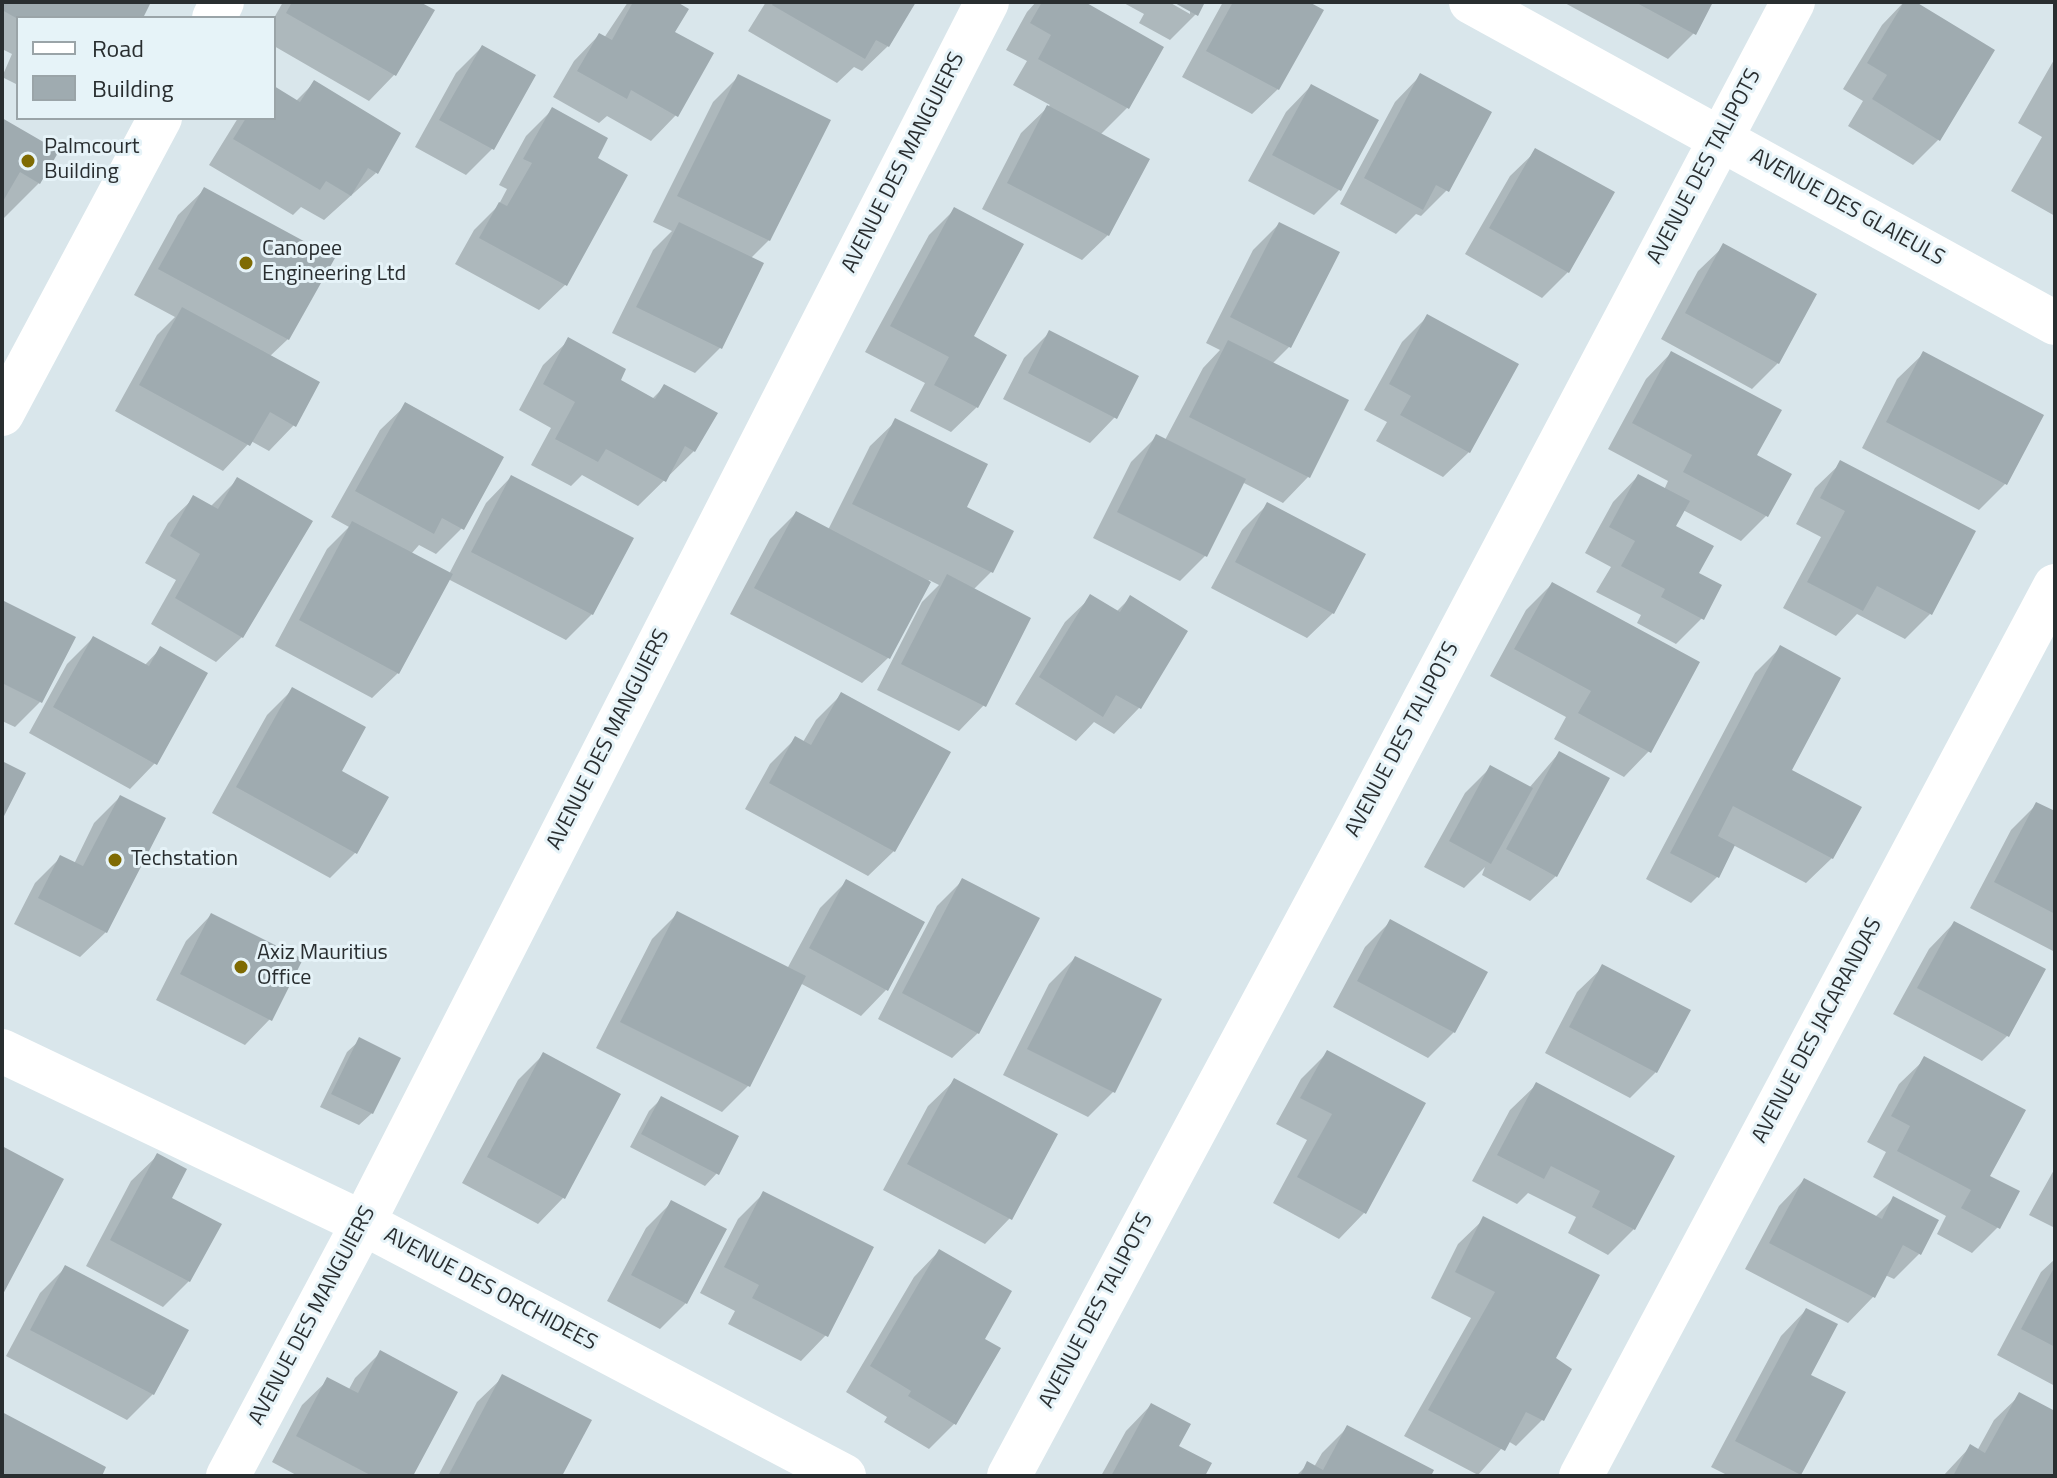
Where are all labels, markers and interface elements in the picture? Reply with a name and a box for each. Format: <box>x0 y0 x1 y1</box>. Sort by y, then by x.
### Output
legend <box>16 16 276 120</box>
text: Road <box>92 30 144 66</box>
street label: AVENUE DES MANGUIERS <box>837 48 971 278</box>
street label: AVENUE DES TALIPOTS <box>1642 65 1768 269</box>
text: Building <box>92 70 174 106</box>
place label: Palmcourt Building <box>44 135 140 186</box>
street label: AVENUE DES GLAIEULS <box>1745 144 1949 272</box>
marker: Palmcourt Building <box>19 152 37 170</box>
place label: Canopee Engineering Ltd <box>262 237 406 288</box>
marker: Canopee Engineering Ltd <box>237 254 255 272</box>
street label: AVENUE DES MANGUIERS <box>542 625 676 855</box>
street label: AVENUE DES TALIPOTS <box>1340 638 1466 842</box>
place label: Techstation <box>131 847 238 873</box>
marker: Techstation <box>106 851 124 869</box>
street label: AVENUE DES JACARANDAS <box>1747 914 1889 1148</box>
place label: Axiz Mauritius Office <box>257 941 388 992</box>
marker: Axiz Mauritius Office <box>232 958 250 976</box>
street label: AVENUE DES MANGUIERS <box>244 1202 382 1430</box>
street label: AVENUE DES TALIPOTS <box>1034 1209 1160 1413</box>
street label: AVENUE DES ORCHIDEES <box>379 1223 601 1357</box>

